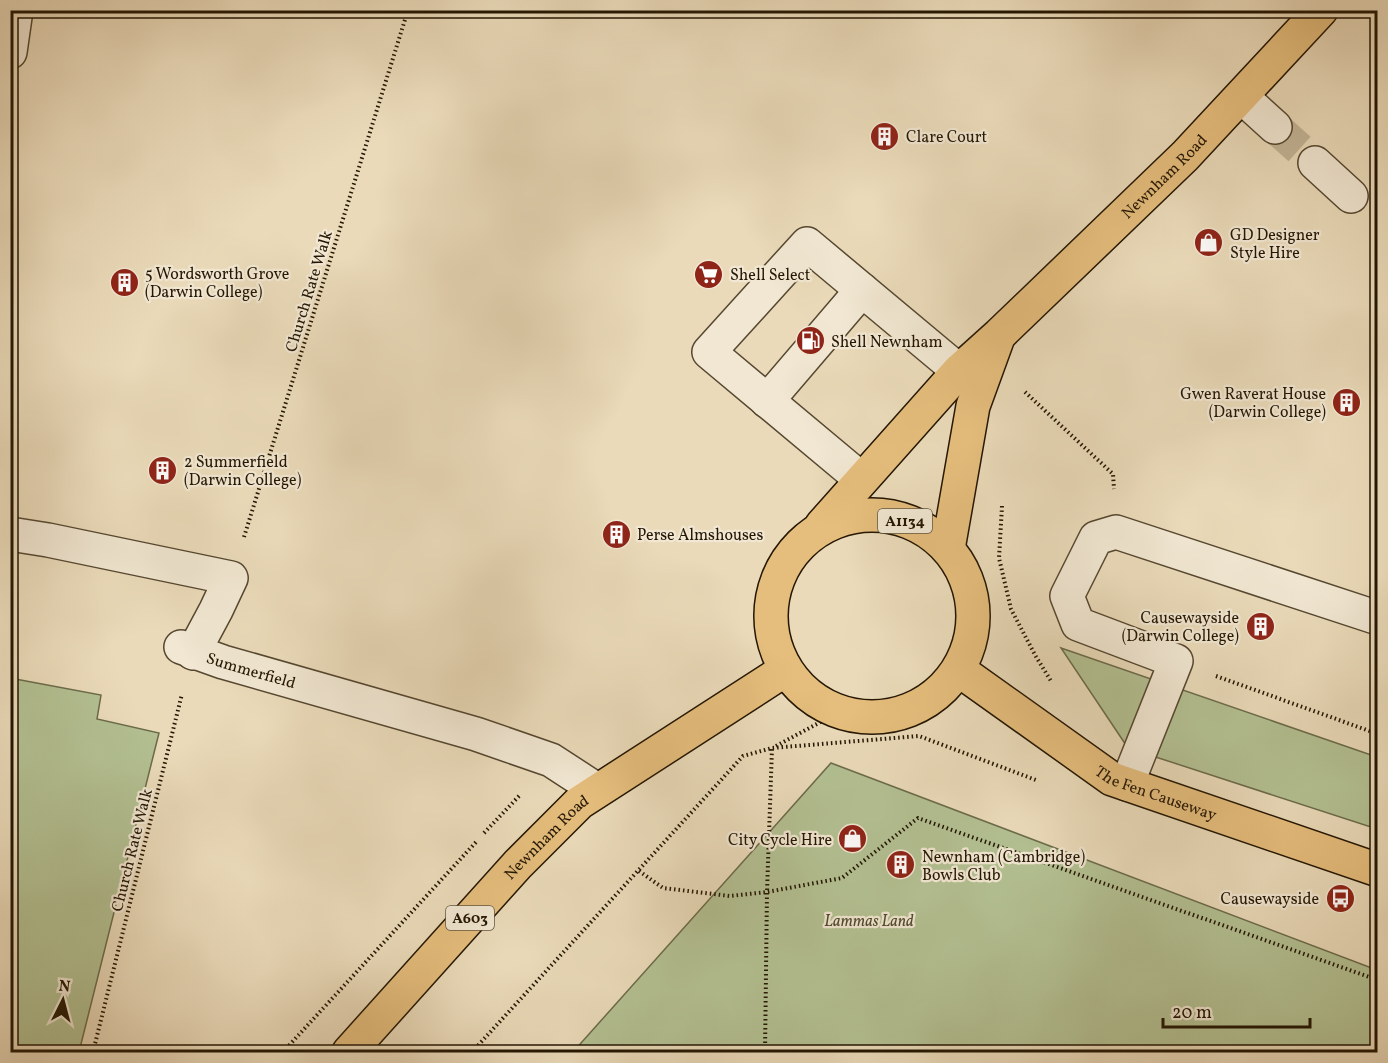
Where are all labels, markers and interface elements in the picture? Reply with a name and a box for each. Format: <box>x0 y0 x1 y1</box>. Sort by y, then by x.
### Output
building icon: Clare Court <box>869 120 901 152</box>
place label: Clare Court <box>906 127 987 149</box>
street label: Newnham Road <box>1117 130 1213 224</box>
place label: GD Designer Style Hire <box>1230 225 1320 265</box>
shop icon: GD Designer Style Hire <box>1193 227 1225 259</box>
street label: Church Rate Walk <box>281 228 339 355</box>
supermarket icon: Shell Select <box>693 258 725 290</box>
place label: 5 Wordsworth Grove (Darwin College) <box>145 264 289 304</box>
place label: Shell Select <box>730 265 811 287</box>
building icon: 5 Wordsworth Grove (Darwin College) <box>108 266 140 298</box>
fuel station icon: Shell Newnham <box>794 325 826 357</box>
place label: Shell Newnham <box>831 332 943 354</box>
place label: Gwen Raverat House (Darwin College) <box>1180 384 1326 424</box>
building icon: Gwen Raverat House (Darwin College) <box>1331 386 1363 418</box>
place label: 2 Summerfield (Darwin College) <box>184 452 302 492</box>
building icon: 2 Summerfield (Darwin College) <box>147 454 179 486</box>
road number: A1134 <box>878 509 932 533</box>
building icon: Perse Almshouses <box>600 518 632 550</box>
place label: Perse Almshouses <box>637 525 763 547</box>
place label: Causewayside (Darwin College) <box>1122 608 1239 648</box>
building icon: Causewayside (Darwin College) <box>1244 610 1276 642</box>
street label: Summerfield <box>203 648 298 695</box>
street label: The Fen Causeway <box>1090 761 1220 827</box>
street label: Church Rate Walk <box>107 786 159 914</box>
street label: Newnham Road <box>500 791 594 885</box>
shop icon: City Cycle Hire <box>837 823 869 855</box>
place label: City Cycle Hire <box>728 830 832 852</box>
place label: Newnham (Cambridge) Bowls Club <box>922 847 1085 887</box>
building icon: Newnham (Cambridge) Bowls Club <box>885 849 917 881</box>
bus stop icon: Causewayside <box>1324 882 1356 914</box>
place label: Causewayside <box>1220 889 1319 911</box>
road number: A603 <box>446 906 494 930</box>
park label: Lammas Land <box>824 911 914 933</box>
north arrow <box>33 970 93 1030</box>
text: N <box>57 976 72 999</box>
scale bar <box>1163 991 1310 1029</box>
text: 20 m <box>1172 1001 1212 1026</box>

